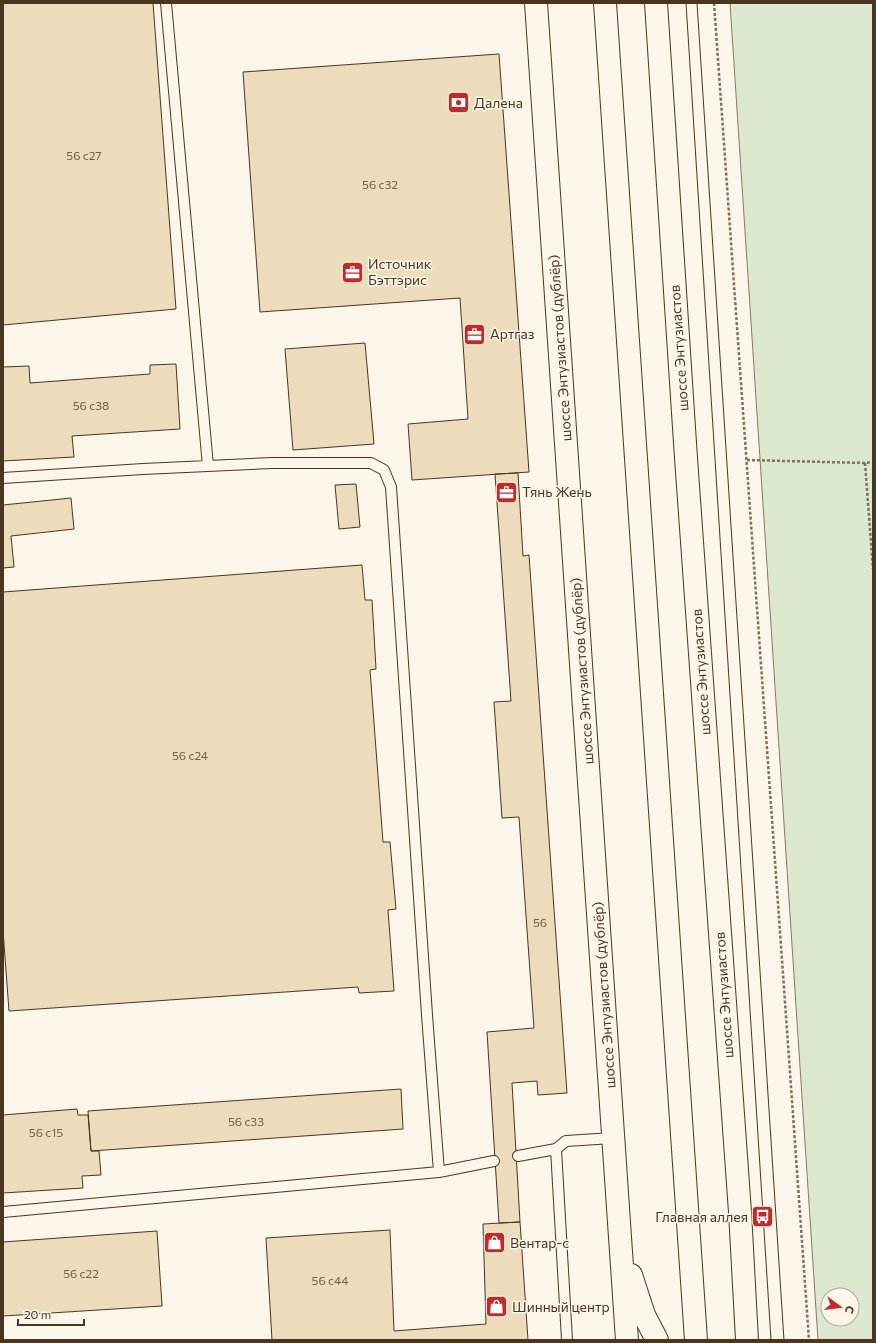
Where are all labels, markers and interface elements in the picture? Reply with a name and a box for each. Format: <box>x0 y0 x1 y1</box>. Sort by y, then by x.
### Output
bank icon: Далена <box>445 90 471 116</box>
place label: Далена <box>474 94 523 111</box>
house number: 56 с27 <box>66 148 102 162</box>
house number: 56 с32 <box>362 177 398 191</box>
street label: шоссе Энтузиастов (дублёр) <box>545 254 575 442</box>
place label: Источник Бэттэрис <box>368 255 432 288</box>
office icon: Источник Бэттэрис <box>339 259 365 285</box>
street label: шоссе Энтузиастов <box>666 284 691 412</box>
office icon: Артгаз <box>461 321 487 347</box>
place label: Артгаз <box>490 325 535 342</box>
house number: 56 с38 <box>73 398 109 412</box>
office icon: Тянь Жень <box>493 479 519 505</box>
place label: Тянь Жень <box>522 483 592 500</box>
street label: шоссе Энтузиастов (дублёр) <box>567 577 597 765</box>
street label: шоссе Энтузиастов <box>688 608 713 736</box>
house number: 56 с24 <box>172 748 208 762</box>
street label: шоссе Энтузиастов (дублёр) <box>589 901 619 1089</box>
house number: 56 <box>533 915 547 929</box>
street label: шоссе Энтузиастов <box>711 931 736 1059</box>
house number: 56 с33 <box>228 1114 264 1128</box>
house number: 56 с15 <box>29 1125 63 1139</box>
bus stop icon: Главная аллея <box>750 1204 776 1230</box>
place label: Главная аллея <box>655 1208 748 1225</box>
shop icon: Вентар-с <box>481 1230 507 1256</box>
place label: Вентар-с <box>510 1234 569 1251</box>
house number: 56 с22 <box>63 1266 99 1280</box>
house number: 56 с44 <box>312 1273 348 1287</box>
north arrow <box>820 1287 860 1327</box>
shop icon: Шинный центр <box>483 1294 509 1320</box>
place label: Шинный центр <box>512 1298 610 1315</box>
scale bar <box>18 1301 84 1327</box>
text: С <box>843 1304 857 1315</box>
text: 20 m <box>24 1307 51 1321</box>

